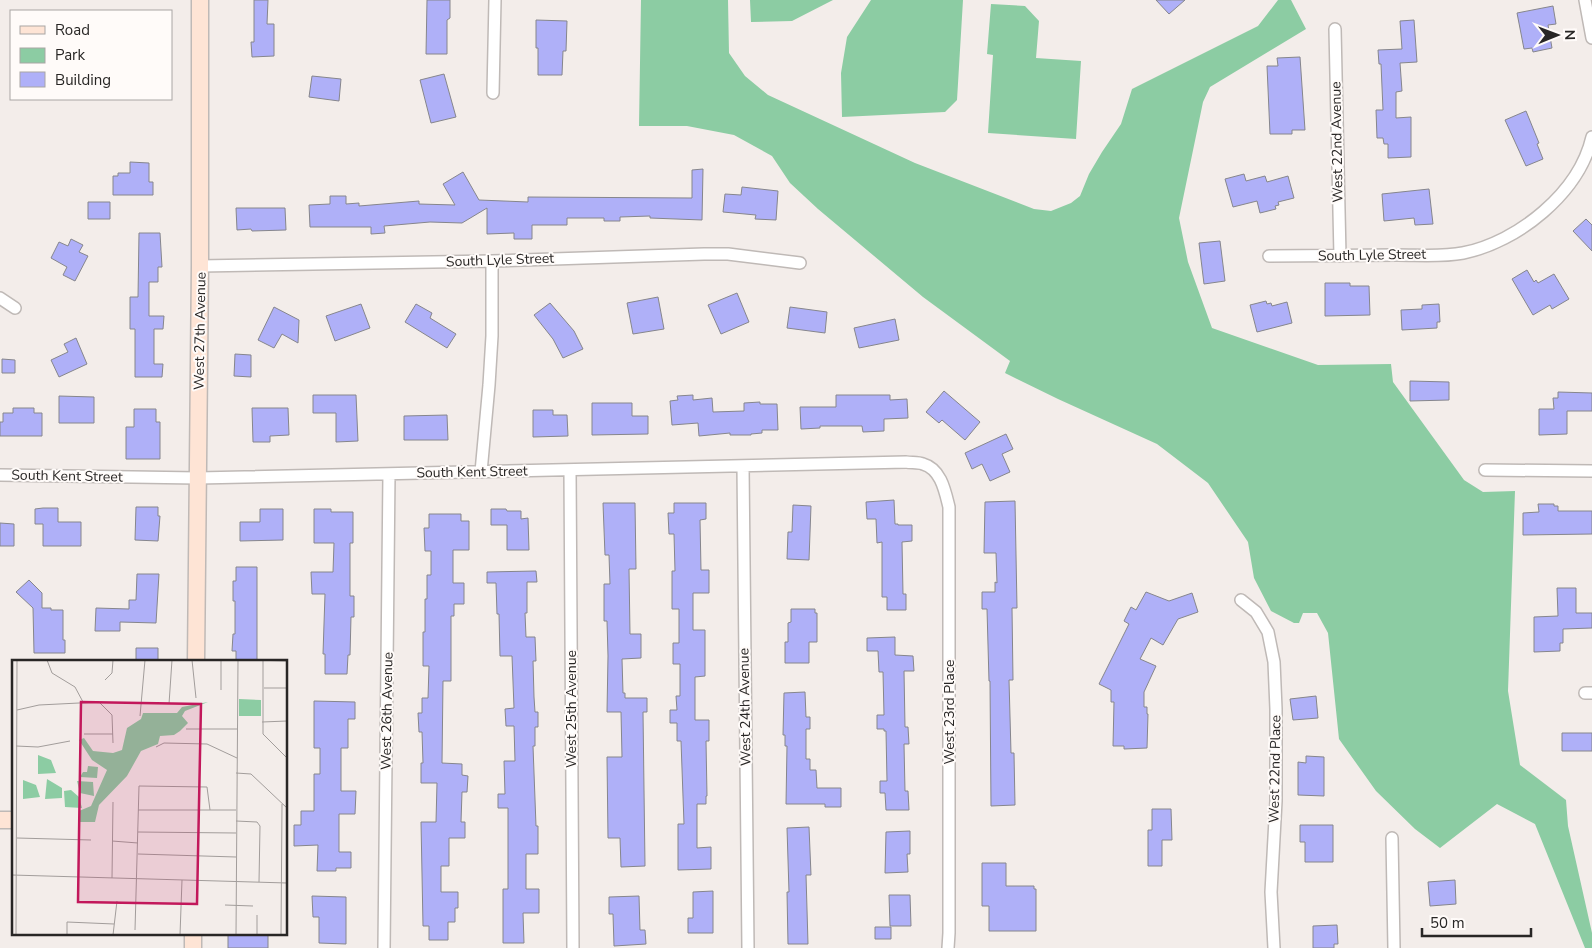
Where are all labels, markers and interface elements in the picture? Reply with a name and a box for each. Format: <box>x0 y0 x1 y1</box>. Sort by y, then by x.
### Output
legend <box>10 10 172 100</box>
north arrow <box>1532 10 1582 60</box>
text: Road <box>55 20 90 40</box>
text: N <box>1560 29 1579 40</box>
text: Park <box>55 45 85 65</box>
text: Building <box>55 70 111 90</box>
street label: West 22nd Avenue <box>1326 81 1348 203</box>
street label: South Lyle Street <box>1318 245 1426 265</box>
street label: South Lyle Street <box>446 249 555 271</box>
street label: West 27th Avenue <box>189 272 211 390</box>
street label: South Kent Street <box>416 462 528 482</box>
street label: South Kent Street <box>11 466 123 486</box>
street label: West 24th Avenue <box>734 648 756 766</box>
street label: West 25th Avenue <box>562 650 581 768</box>
street label: West 26th Avenue <box>376 652 398 770</box>
inset map <box>12 660 288 936</box>
street label: West 23rd Place <box>940 660 959 764</box>
street label: West 22nd Place <box>1265 715 1285 823</box>
scale bar <box>1422 906 1531 938</box>
text: 50 m <box>1430 913 1465 933</box>

